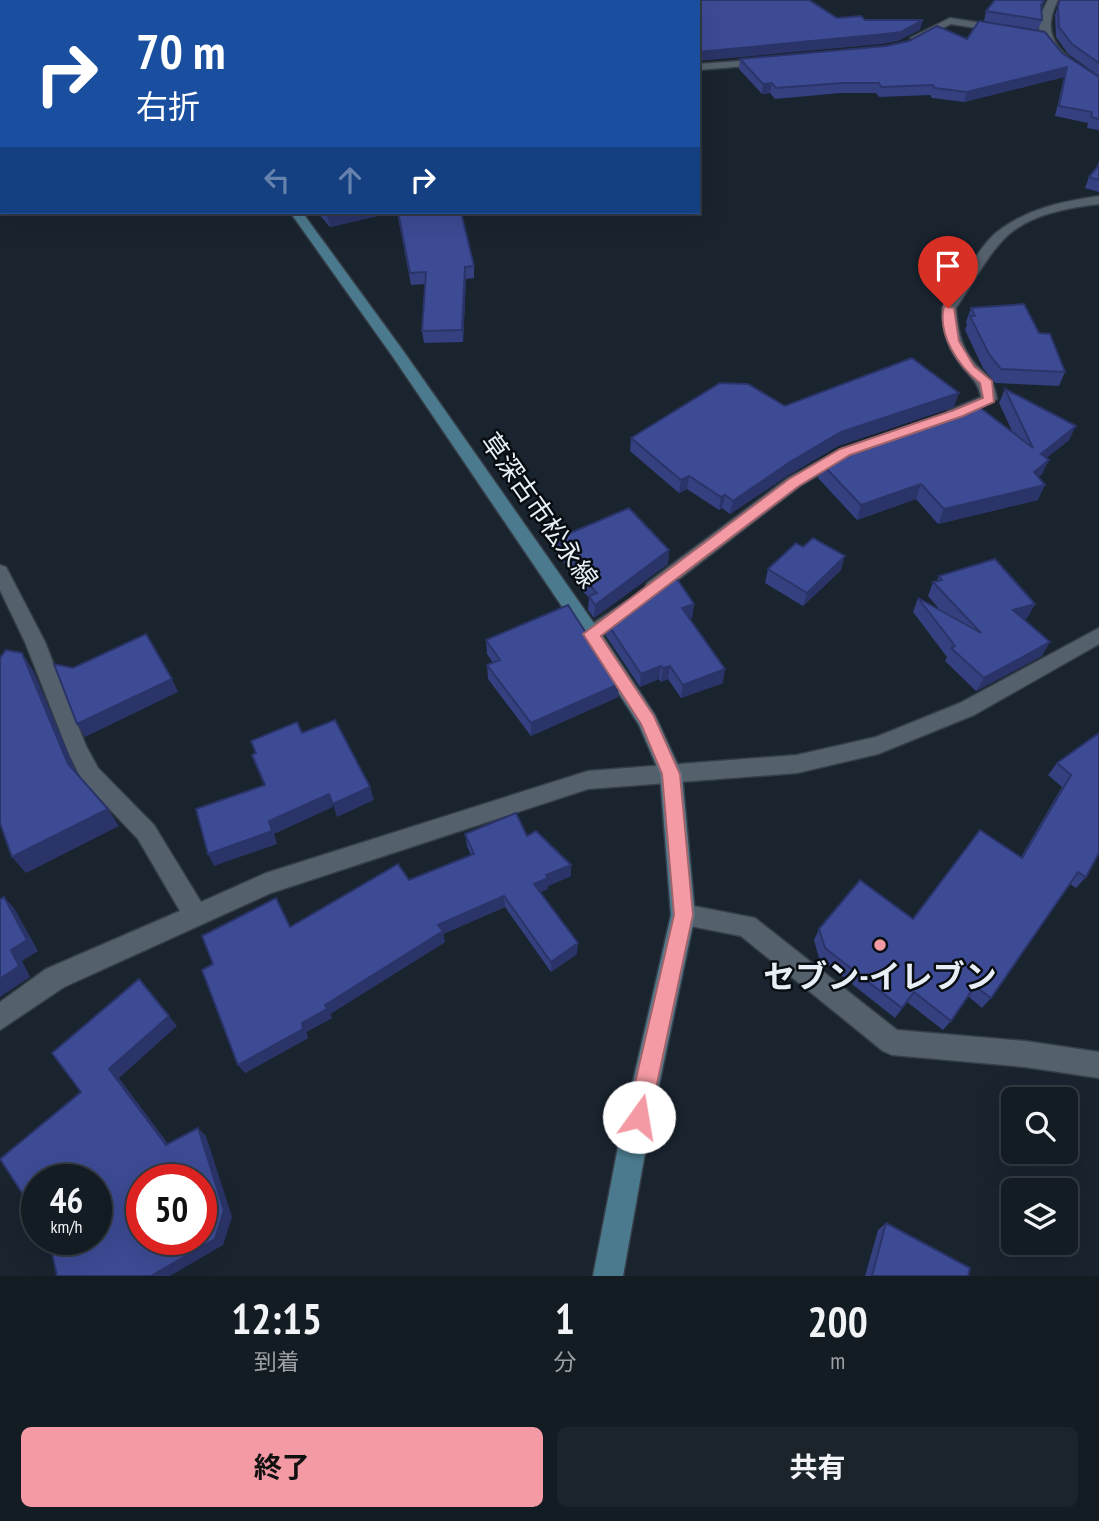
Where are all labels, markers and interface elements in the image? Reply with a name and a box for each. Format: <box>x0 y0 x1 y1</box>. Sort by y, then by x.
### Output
text: 70 m <box>136 19 225 83</box>
icon: right <box>21 28 112 119</box>
text: 右折 <box>136 85 200 127</box>
icon: left <box>258 161 296 199</box>
icon: ahead <box>331 161 369 199</box>
icon: right <box>404 161 442 199</box>
pin <box>918 236 978 308</box>
icon: arrive <box>929 247 967 285</box>
street label: 草深古市松永線 <box>474 426 606 594</box>
marker: セブン-イレブン <box>872 937 888 953</box>
place label: セブン-イレブン <box>763 955 997 997</box>
position arrow <box>602 1080 676 1154</box>
map controls <box>1001 1087 1078 1255</box>
button: search <box>1001 1087 1078 1164</box>
speed limit sign: 50 <box>126 1164 217 1255</box>
text: 46 <box>50 1177 83 1223</box>
button: layers <box>1001 1178 1078 1255</box>
text: km/h <box>51 1215 82 1238</box>
text: 12:15 <box>231 1291 322 1346</box>
text: 1 <box>555 1291 575 1346</box>
text: 200 <box>808 1294 868 1349</box>
text: m <box>830 1346 845 1375</box>
text: 到着 <box>254 1347 300 1376</box>
text: 分 <box>553 1347 576 1376</box>
button: 終了 <box>21 1427 543 1507</box>
button: 共有 <box>557 1427 1078 1507</box>

